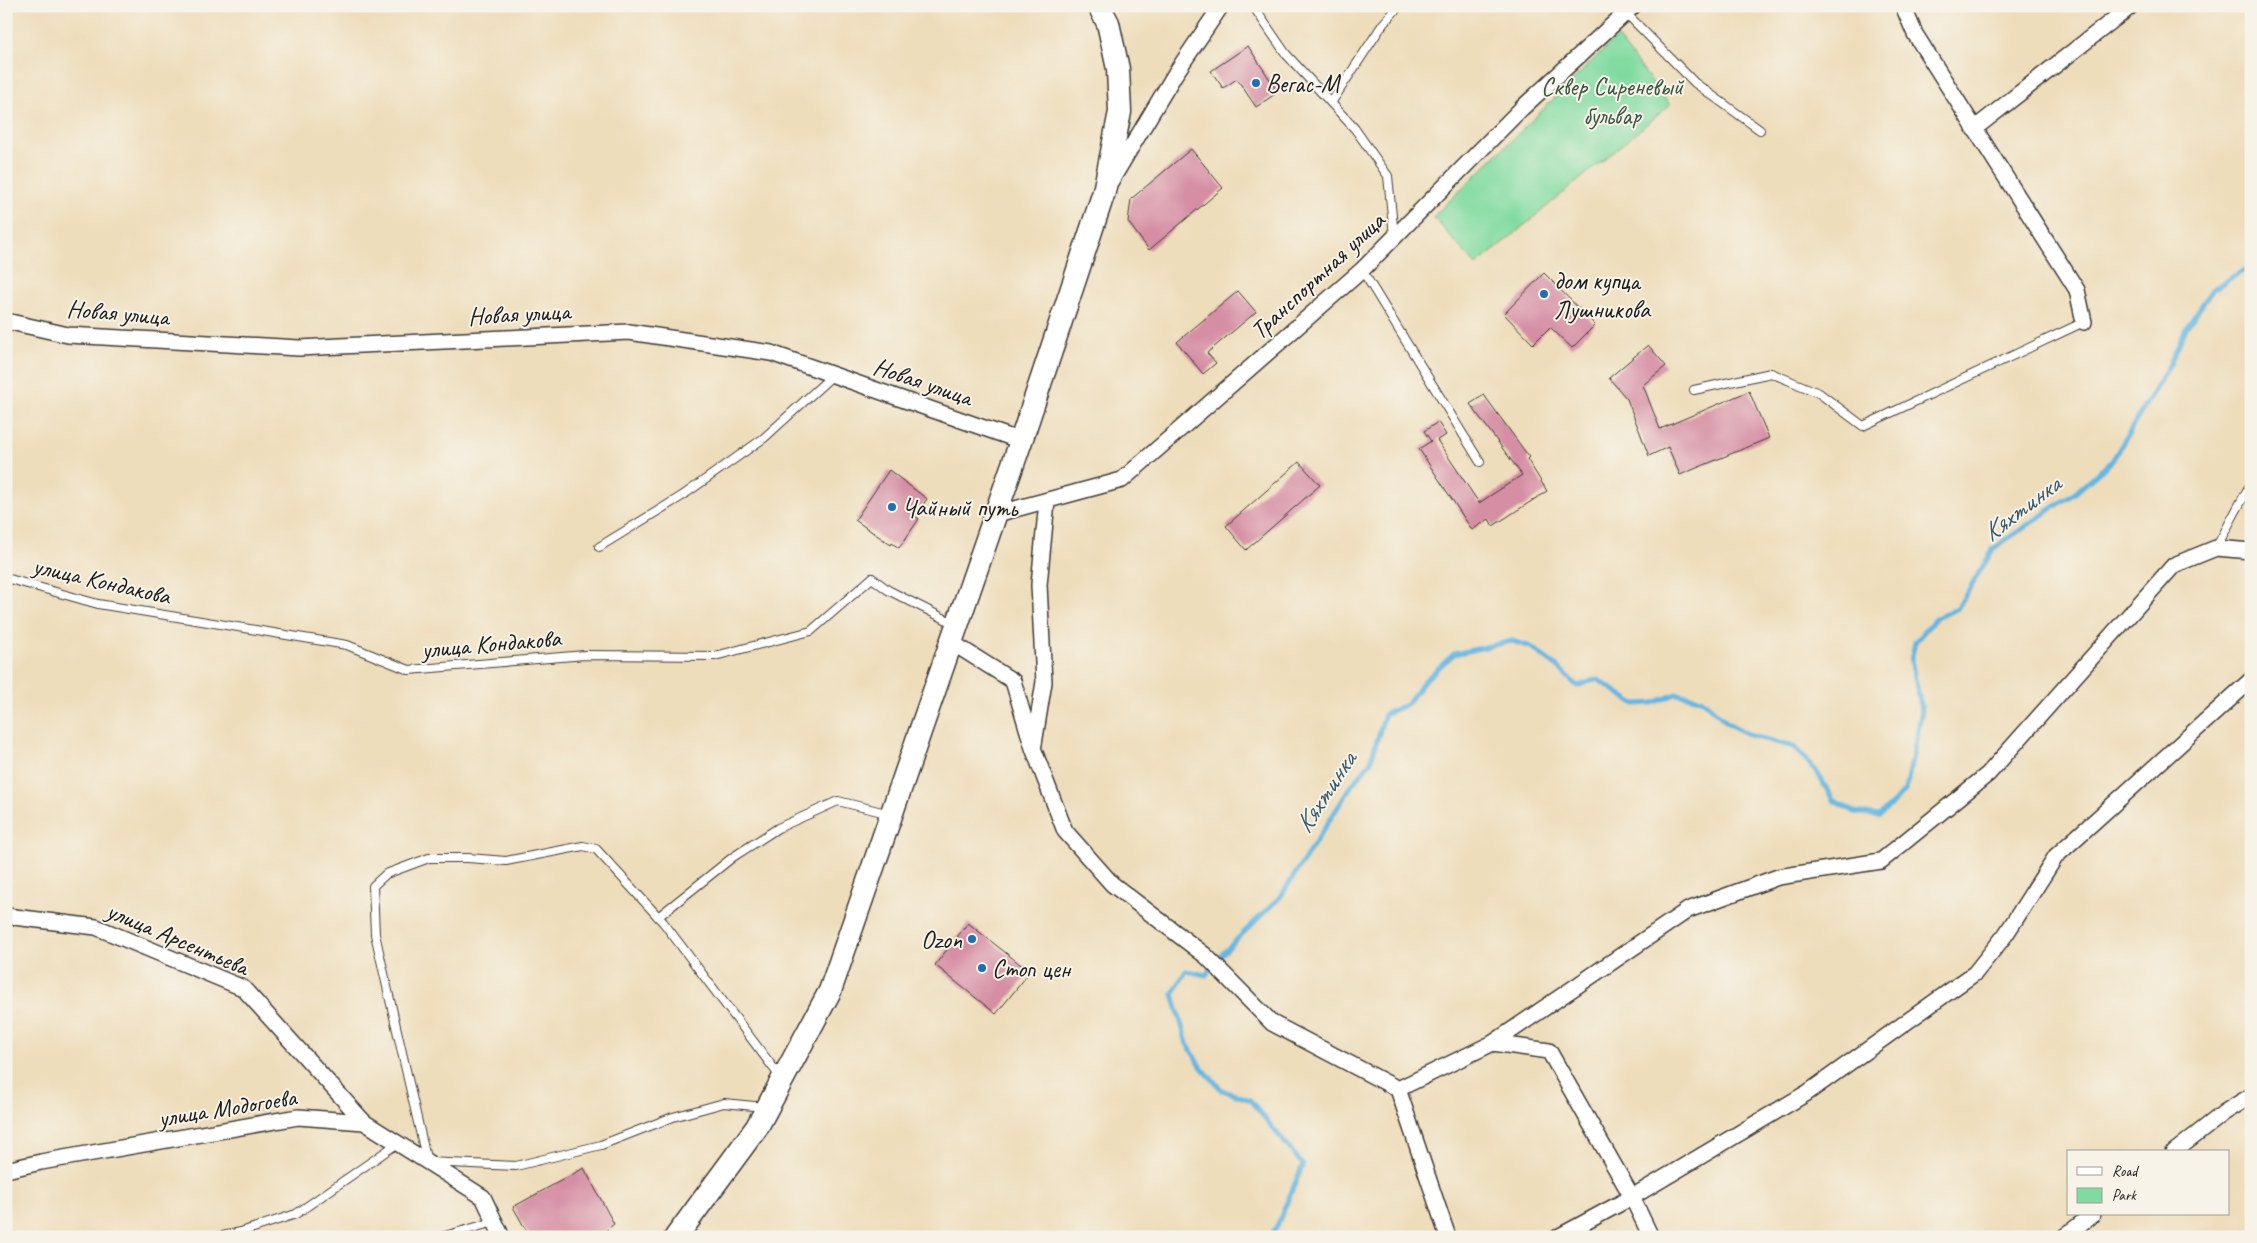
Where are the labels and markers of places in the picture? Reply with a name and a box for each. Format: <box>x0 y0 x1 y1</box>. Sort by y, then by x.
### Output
place label: Вегас-М <box>1266 68 1341 100</box>
marker: Вегас-М <box>1250 77 1262 89</box>
place label: дом купца Лушникова <box>1554 265 1652 326</box>
marker: дом купца Лушникова <box>1538 288 1550 300</box>
place label: Чайный путь <box>902 492 1020 524</box>
marker: Чайный путь <box>886 501 898 513</box>
place label: Ozon <box>921 924 963 956</box>
marker: Ozon <box>966 933 978 945</box>
place label: Стоп цен <box>992 953 1072 985</box>
marker: Стоп цен <box>976 962 988 974</box>

